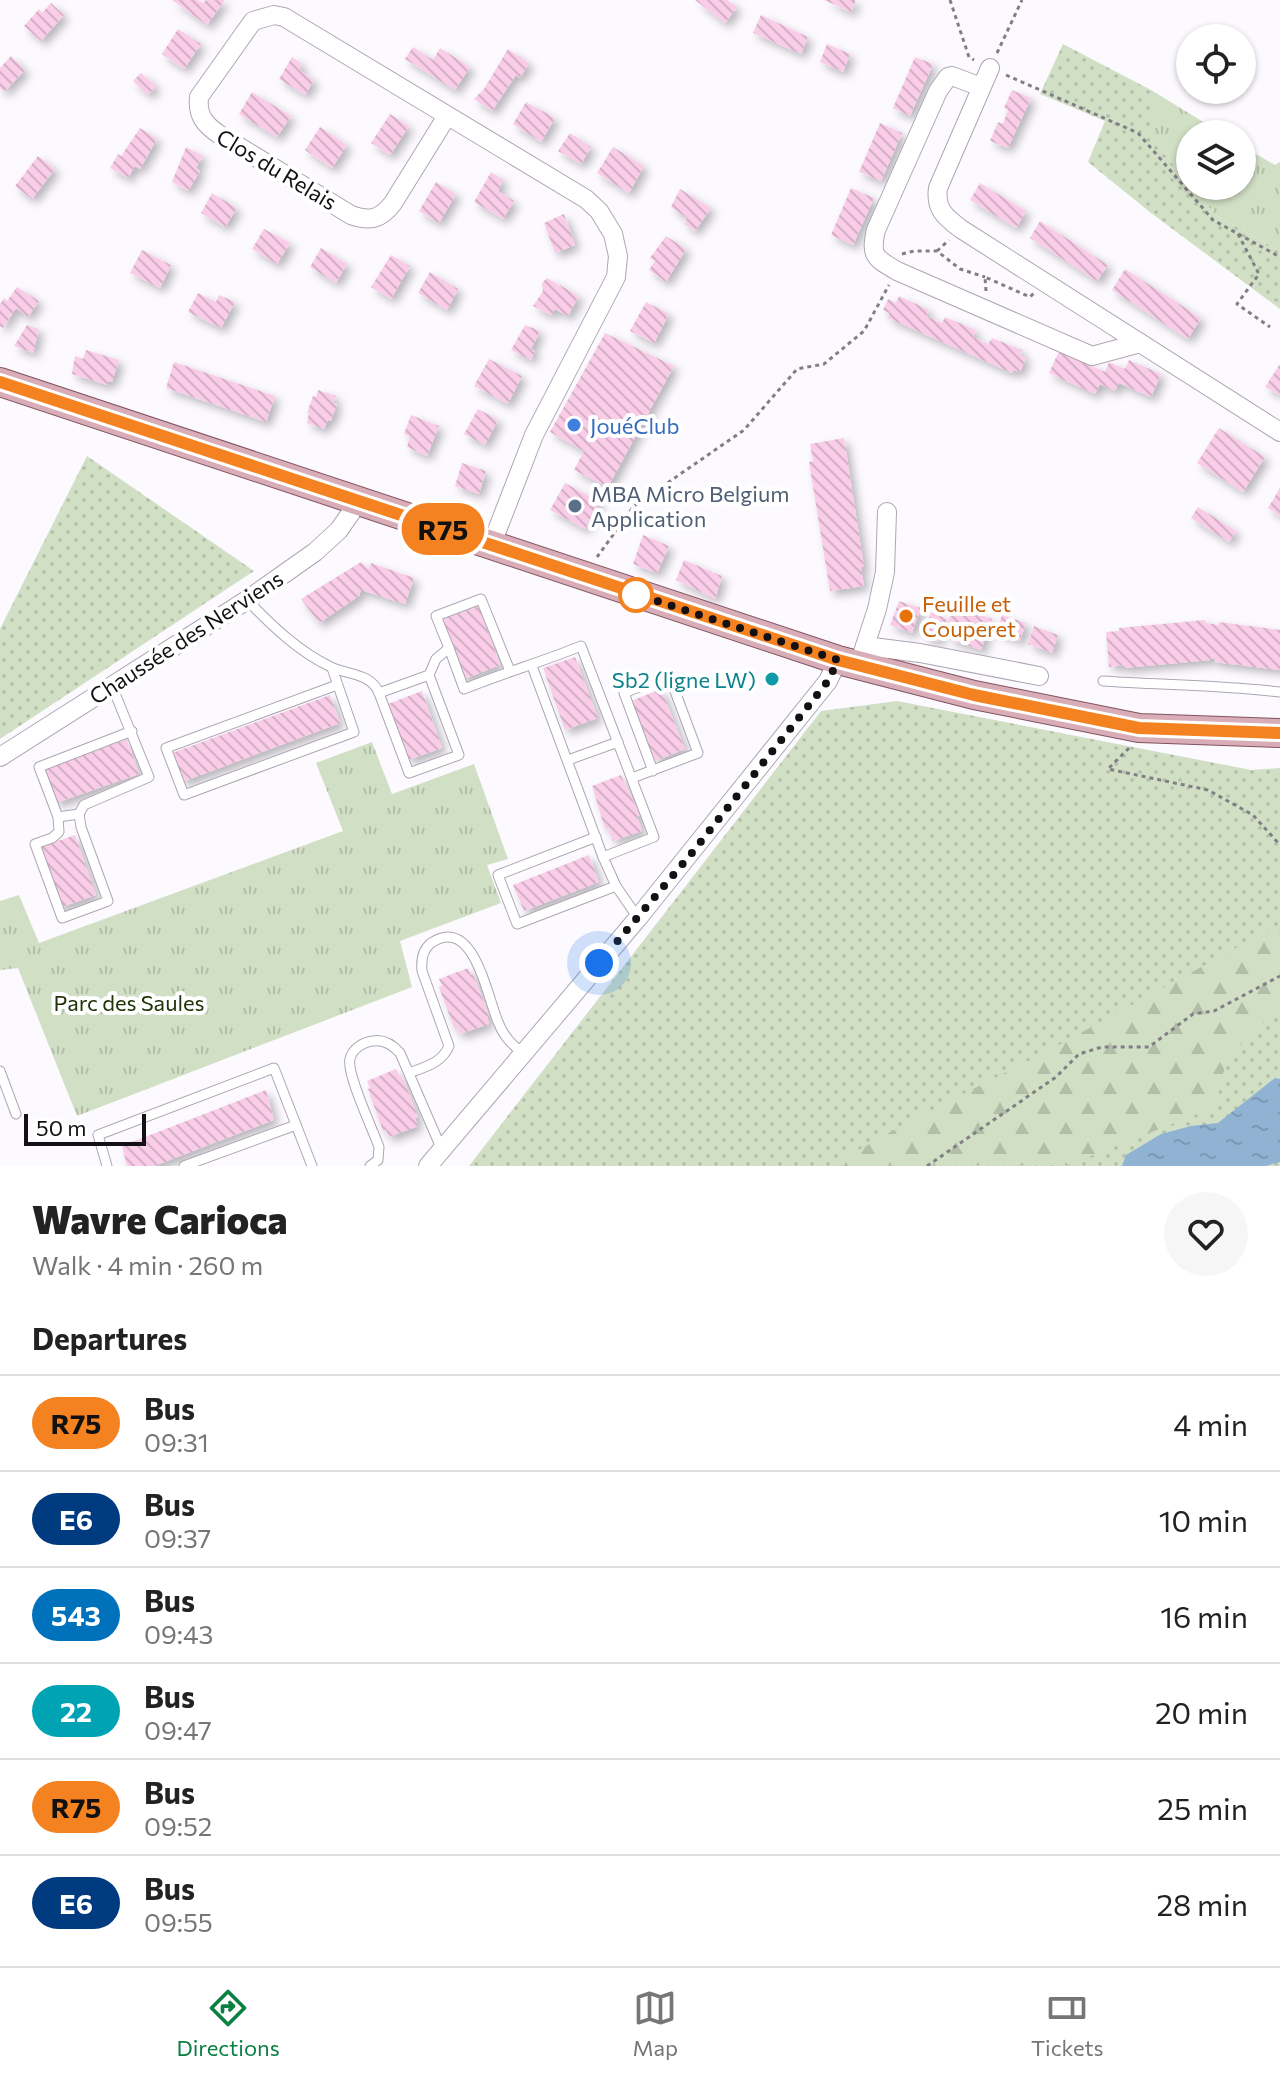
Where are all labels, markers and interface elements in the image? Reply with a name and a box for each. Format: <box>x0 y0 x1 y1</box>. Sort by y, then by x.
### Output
map controls <box>1176 24 1256 200</box>
button: locate <box>1176 24 1256 104</box>
button: layers <box>1176 120 1256 200</box>
street label: Clos du Relais <box>212 123 342 215</box>
place label: JouéClub <box>590 412 679 439</box>
marker: JouéClub <box>565 416 583 434</box>
place label: MBA Micro Belgium Application <box>591 480 789 532</box>
marker: MBA Micro Belgium Application <box>566 497 584 515</box>
line badge: R75 <box>397 503 489 555</box>
text: R75 <box>418 512 468 546</box>
street label: Chaussée des Nerviens <box>84 564 288 710</box>
unlabelled marker <box>619 578 653 612</box>
place label: Feuille et Couperet <box>922 590 1016 642</box>
marker: Feuille et Couperet <box>897 607 915 625</box>
place label: Sb2 (ligne LW) <box>612 666 756 693</box>
marker: Sb2 (ligne LW) <box>763 670 781 688</box>
your location <box>579 943 619 983</box>
park label: Parc des Saules <box>53 989 205 1016</box>
scale bar <box>24 1110 146 1146</box>
text: 50 m <box>36 1114 86 1141</box>
button: heart <box>1164 1192 1248 1276</box>
text: Wavre Carioca <box>32 1195 287 1242</box>
text: Walk · 4 min · 260 m <box>32 1249 263 1280</box>
text: Departures <box>32 1319 187 1356</box>
text: Bus <box>144 1389 195 1426</box>
text: 4 min <box>1173 1405 1248 1442</box>
text: R75 <box>51 1406 101 1440</box>
text: 09:31 <box>144 1426 209 1457</box>
text: Bus <box>144 1485 195 1522</box>
text: 10 min <box>1159 1501 1248 1538</box>
text: E6 <box>59 1502 93 1536</box>
text: 09:37 <box>144 1522 211 1553</box>
text: Bus <box>144 1581 195 1618</box>
text: 16 min <box>1160 1597 1248 1634</box>
text: 543 <box>51 1598 101 1632</box>
text: 09:43 <box>144 1618 213 1649</box>
text: Bus <box>144 1677 195 1714</box>
text: 20 min <box>1155 1693 1248 1730</box>
text: 22 <box>60 1694 92 1728</box>
text: 09:47 <box>144 1714 212 1745</box>
text: Bus <box>144 1773 195 1810</box>
text: 25 min <box>1157 1789 1248 1826</box>
text: R75 <box>51 1790 101 1824</box>
text: 09:52 <box>144 1810 212 1841</box>
text: Bus <box>144 1869 195 1906</box>
text: 28 min <box>1156 1885 1248 1922</box>
text: E6 <box>59 1886 93 1920</box>
text: 09:55 <box>144 1906 213 1937</box>
tab: Directions <box>176 1986 280 2061</box>
tab: Map <box>633 1986 678 2061</box>
tab: Tickets <box>1031 1986 1103 2061</box>

